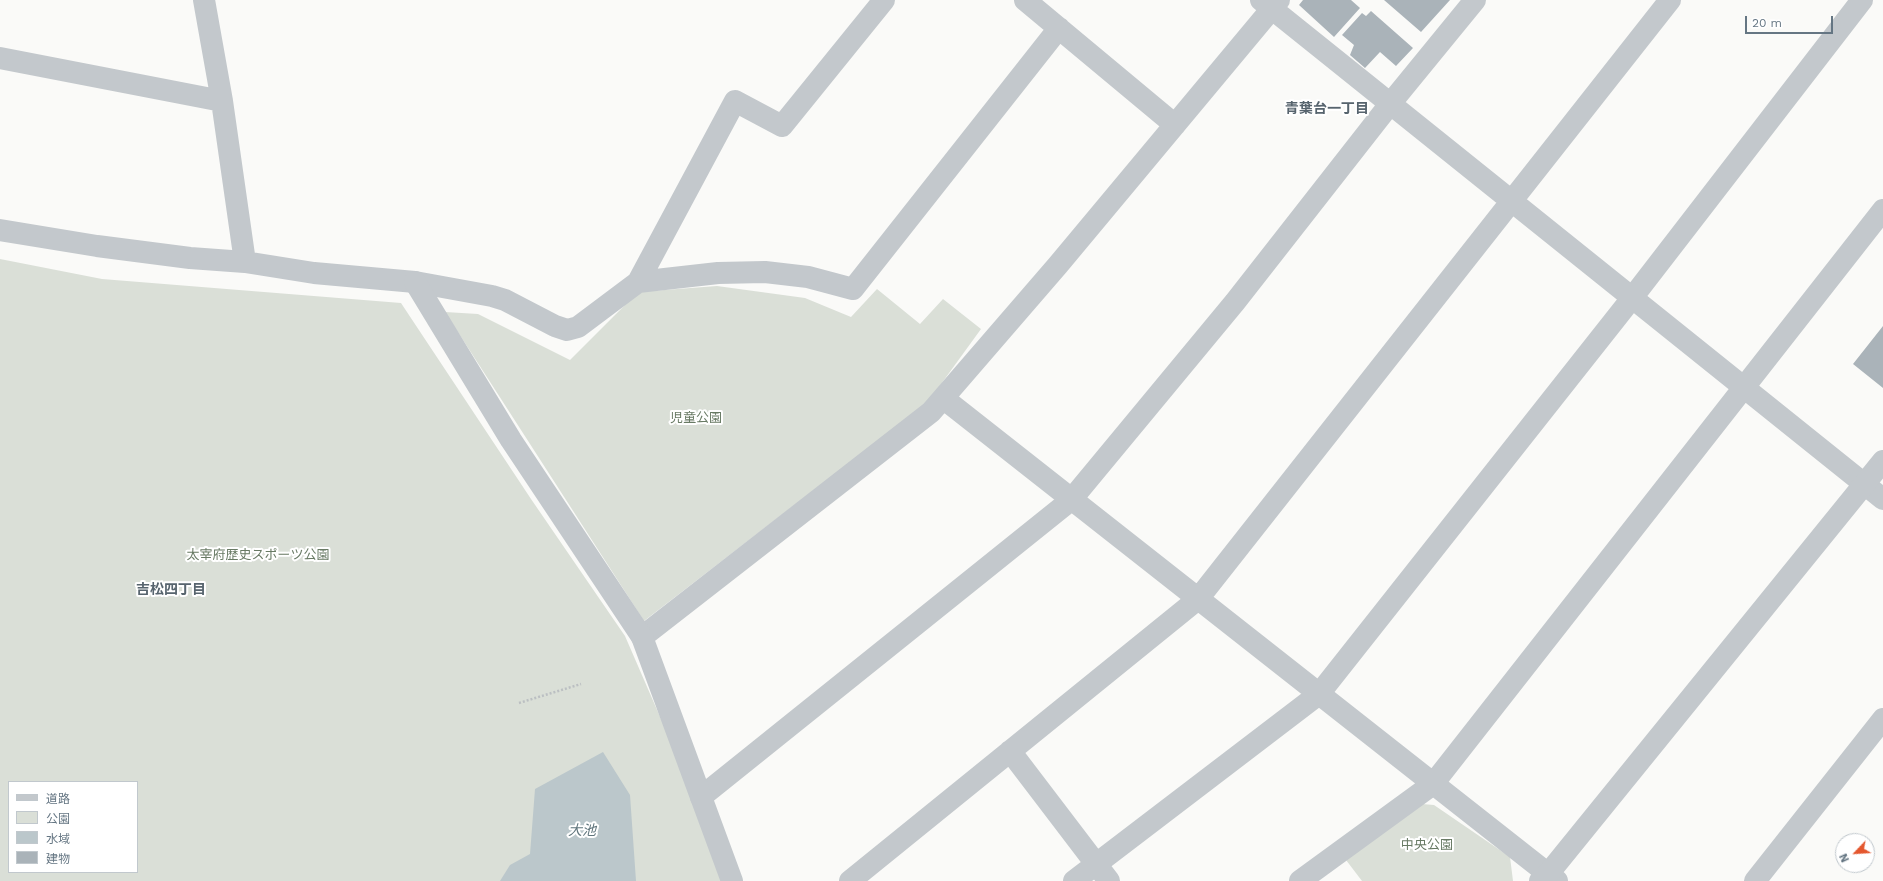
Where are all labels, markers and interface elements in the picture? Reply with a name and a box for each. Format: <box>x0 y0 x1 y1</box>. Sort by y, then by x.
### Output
scale bar <box>1747 8 1835 34</box>
text: 20 m <box>1752 16 1782 30</box>
district label: 青葉台一丁目 <box>1285 101 1369 117</box>
park label: 児童公園 <box>670 410 722 426</box>
park label: 太宰府歴史スポーツ公園 <box>187 547 329 563</box>
district label: 吉松四丁目 <box>136 582 206 598</box>
legend <box>8 781 138 873</box>
text: 道路 <box>46 792 70 806</box>
text: 公園 <box>46 812 70 826</box>
water label: 大池 <box>568 823 596 839</box>
text: 水域 <box>46 832 70 846</box>
north arrow <box>1835 833 1875 873</box>
park label: 中央公園 <box>1401 837 1453 853</box>
text: N <box>1837 851 1852 864</box>
text: 建物 <box>46 852 70 866</box>

